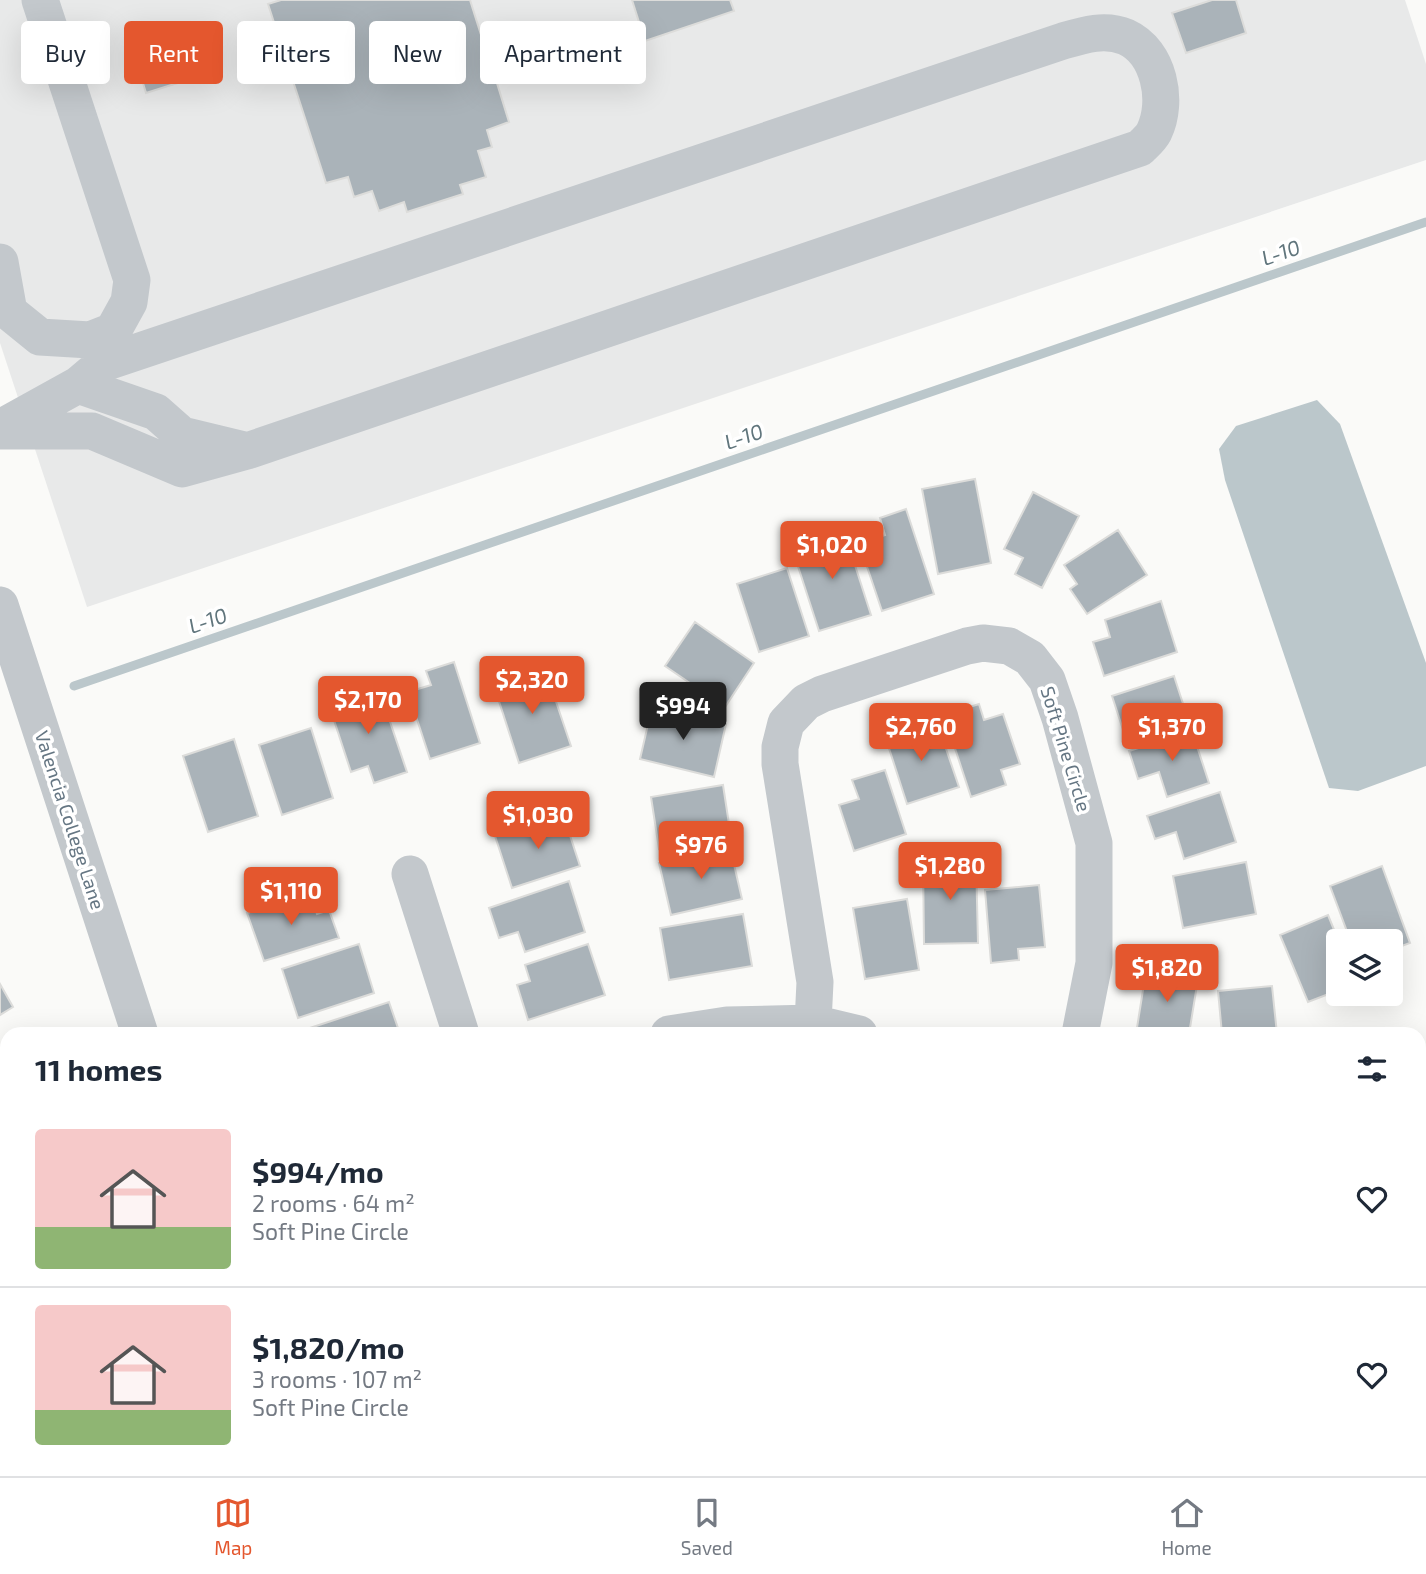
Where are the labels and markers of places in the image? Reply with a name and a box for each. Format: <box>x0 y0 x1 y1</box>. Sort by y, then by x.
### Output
pin: $1,020 <box>775 522 889 581</box>
pin: $2,320 <box>475 656 589 716</box>
pin: $2,170 <box>311 676 425 736</box>
pin: $994 <box>642 682 724 742</box>
pin: $2,760 <box>864 704 978 763</box>
pin: $1,370 <box>1115 704 1229 763</box>
pin: $1,030 <box>481 792 595 851</box>
pin: $976 <box>660 822 742 881</box>
pin: $1,280 <box>893 842 1007 902</box>
pin: $1,110 <box>234 867 348 927</box>
pin: $1,820 <box>1110 944 1224 1004</box>

